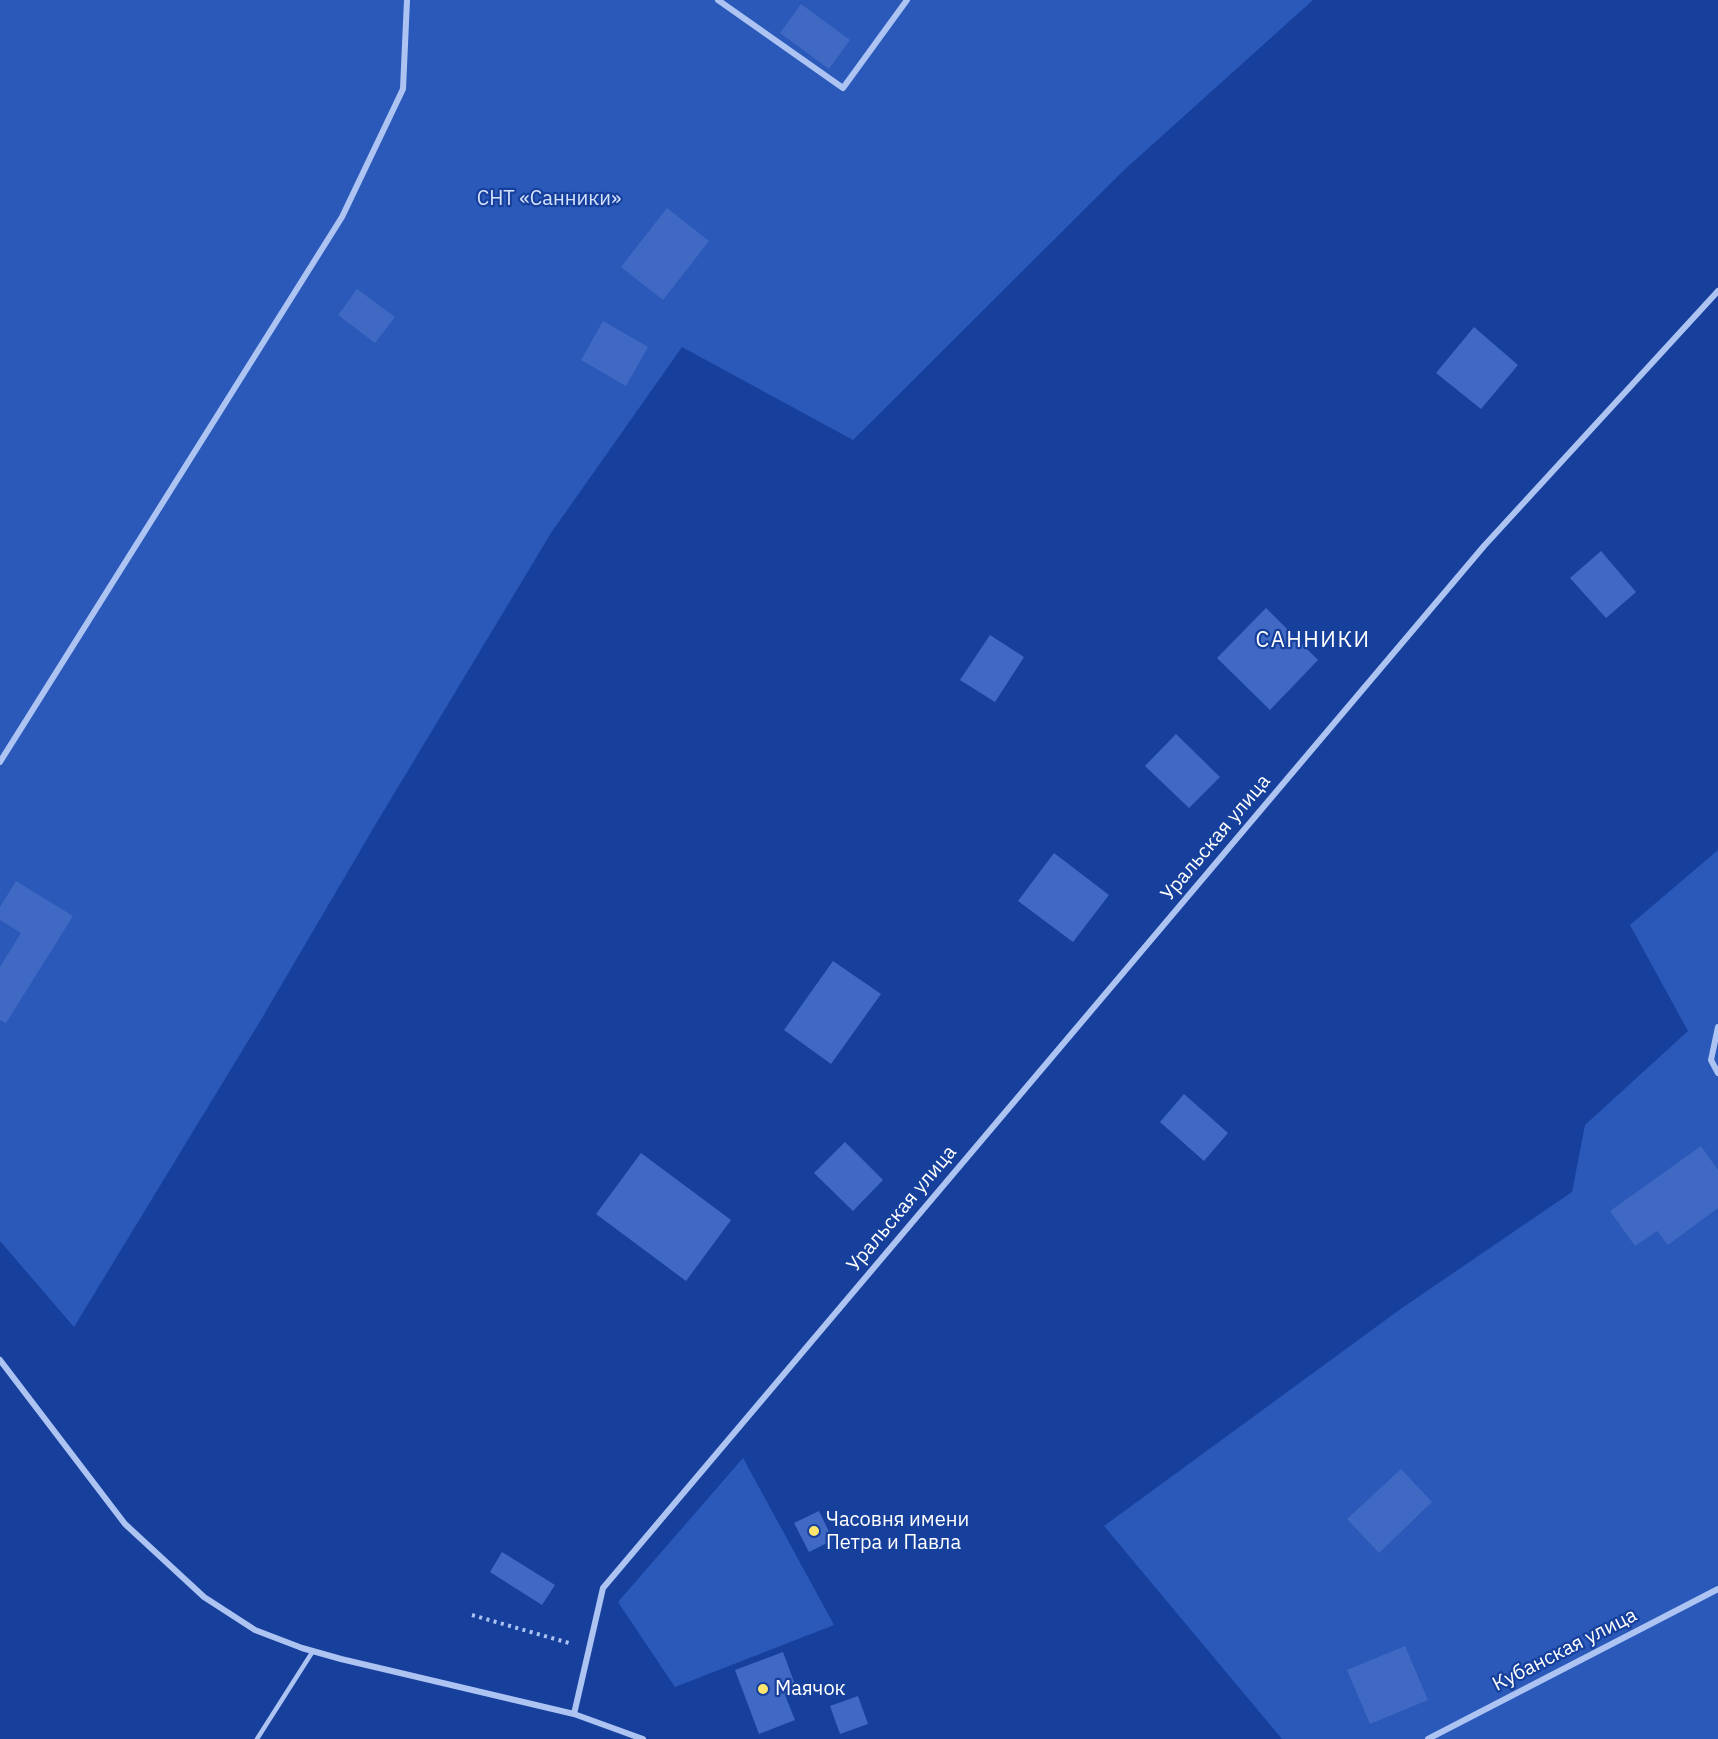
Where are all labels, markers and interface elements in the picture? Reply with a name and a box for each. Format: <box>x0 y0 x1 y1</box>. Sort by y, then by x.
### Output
park label: СНТ «Санники» <box>477 187 621 211</box>
district label: САННИКИ <box>1255 628 1371 654</box>
street label: Уральская улица <box>1156 770 1276 906</box>
street label: Уральская улица <box>842 1141 962 1277</box>
place label: Часовня имени Петра и Павла <box>826 1508 969 1555</box>
marker: Часовня имени Петра и Павла <box>807 1524 821 1538</box>
street label: Кубанская улица <box>1489 1603 1641 1697</box>
place label: Маячок <box>775 1677 846 1701</box>
marker: Маячок <box>756 1682 770 1696</box>

